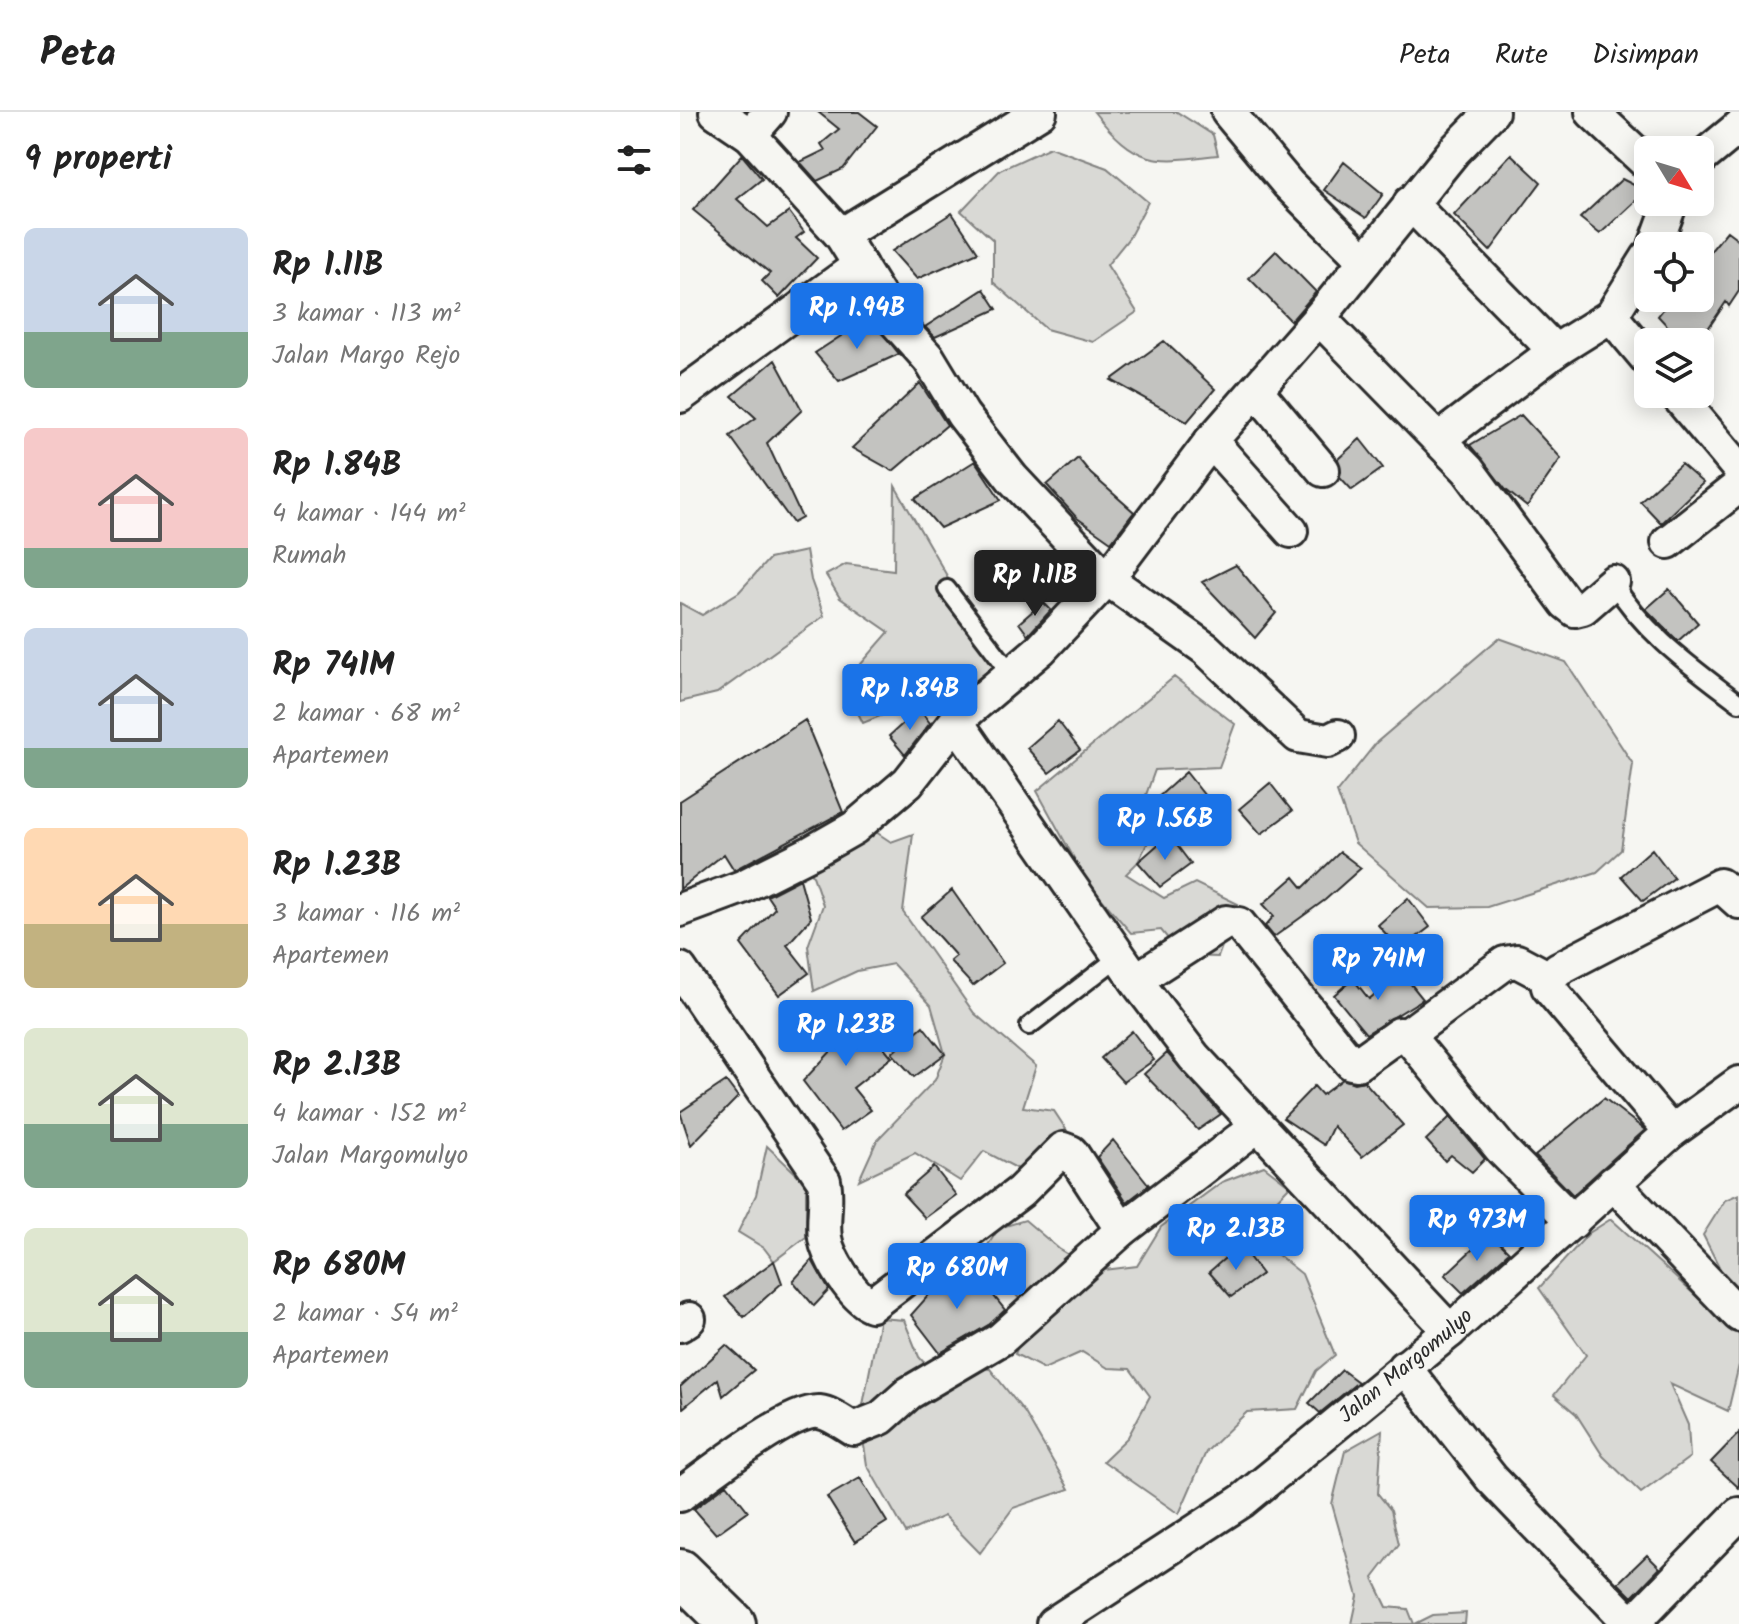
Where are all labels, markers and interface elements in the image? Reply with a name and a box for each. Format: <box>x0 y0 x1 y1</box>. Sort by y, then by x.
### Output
text: Peta <box>40 25 116 85</box>
text: Peta <box>1399 33 1451 78</box>
text: Rute <box>1495 33 1548 78</box>
text: Disimpan <box>1592 33 1699 78</box>
text: 9 properti <box>24 133 172 187</box>
north arrow <box>1634 136 1714 216</box>
map controls <box>1634 136 1714 408</box>
icon: filters <box>612 138 656 182</box>
button: locate <box>1634 232 1714 312</box>
text: Rp 1.11B <box>272 239 384 293</box>
icon: home <box>88 260 184 356</box>
pin: Rp 1.94B <box>774 283 940 351</box>
text: Rp 1.94B <box>808 288 906 330</box>
text: 3 kamar · 113 m² <box>272 293 460 335</box>
button: layers <box>1634 328 1714 408</box>
text: Jalan Margo Rejo <box>272 335 460 377</box>
text: Rp 1.84B <box>272 439 402 493</box>
icon: home <box>88 460 184 556</box>
text: 4 kamar · 144 m² <box>272 493 466 535</box>
text: Rumah <box>272 535 347 577</box>
pin: Rp 1.11B <box>952 550 1118 618</box>
text: Rp 1.11B <box>992 555 1078 597</box>
text: Rp 741M <box>272 639 394 693</box>
icon: home <box>88 660 184 756</box>
pin: Rp 1.84B <box>827 664 993 732</box>
text: Rp 1.84B <box>860 669 960 711</box>
text: 2 kamar · 68 m² <box>272 693 460 735</box>
text: Apartemen <box>272 735 389 777</box>
pin: Rp 1.56B <box>1082 794 1248 862</box>
text: Rp 1.56B <box>1116 799 1214 841</box>
text: Rp 1.23B <box>272 839 402 893</box>
icon: home <box>88 860 184 956</box>
text: 3 kamar · 116 m² <box>272 893 460 935</box>
pin: Rp 741M <box>1304 934 1452 1002</box>
text: Apartemen <box>272 935 389 977</box>
text: Rp 741M <box>1331 939 1425 981</box>
pin: Rp 1.23B <box>763 1000 929 1068</box>
text: Rp 1.23B <box>796 1005 896 1047</box>
text: Rp 2.13B <box>272 1039 402 1093</box>
icon: home <box>88 1060 184 1156</box>
text: 4 kamar · 152 m² <box>272 1093 466 1135</box>
text: Jalan Margomulyo <box>272 1135 468 1177</box>
pin: Rp 973M <box>1403 1195 1551 1263</box>
text: Rp 973M <box>1428 1200 1526 1242</box>
pin: Rp 2.13B <box>1153 1204 1319 1272</box>
text: Rp 2.13B <box>1186 1209 1286 1251</box>
text: Rp 680M <box>272 1239 405 1293</box>
pin: Rp 680M <box>883 1243 1031 1311</box>
text: Rp 680M <box>906 1248 1008 1290</box>
icon: home <box>88 1260 184 1356</box>
text: 2 kamar · 54 m² <box>272 1293 458 1335</box>
street label: Jalan Margomulyo <box>1331 1300 1482 1433</box>
text: Apartemen <box>272 1335 389 1377</box>

